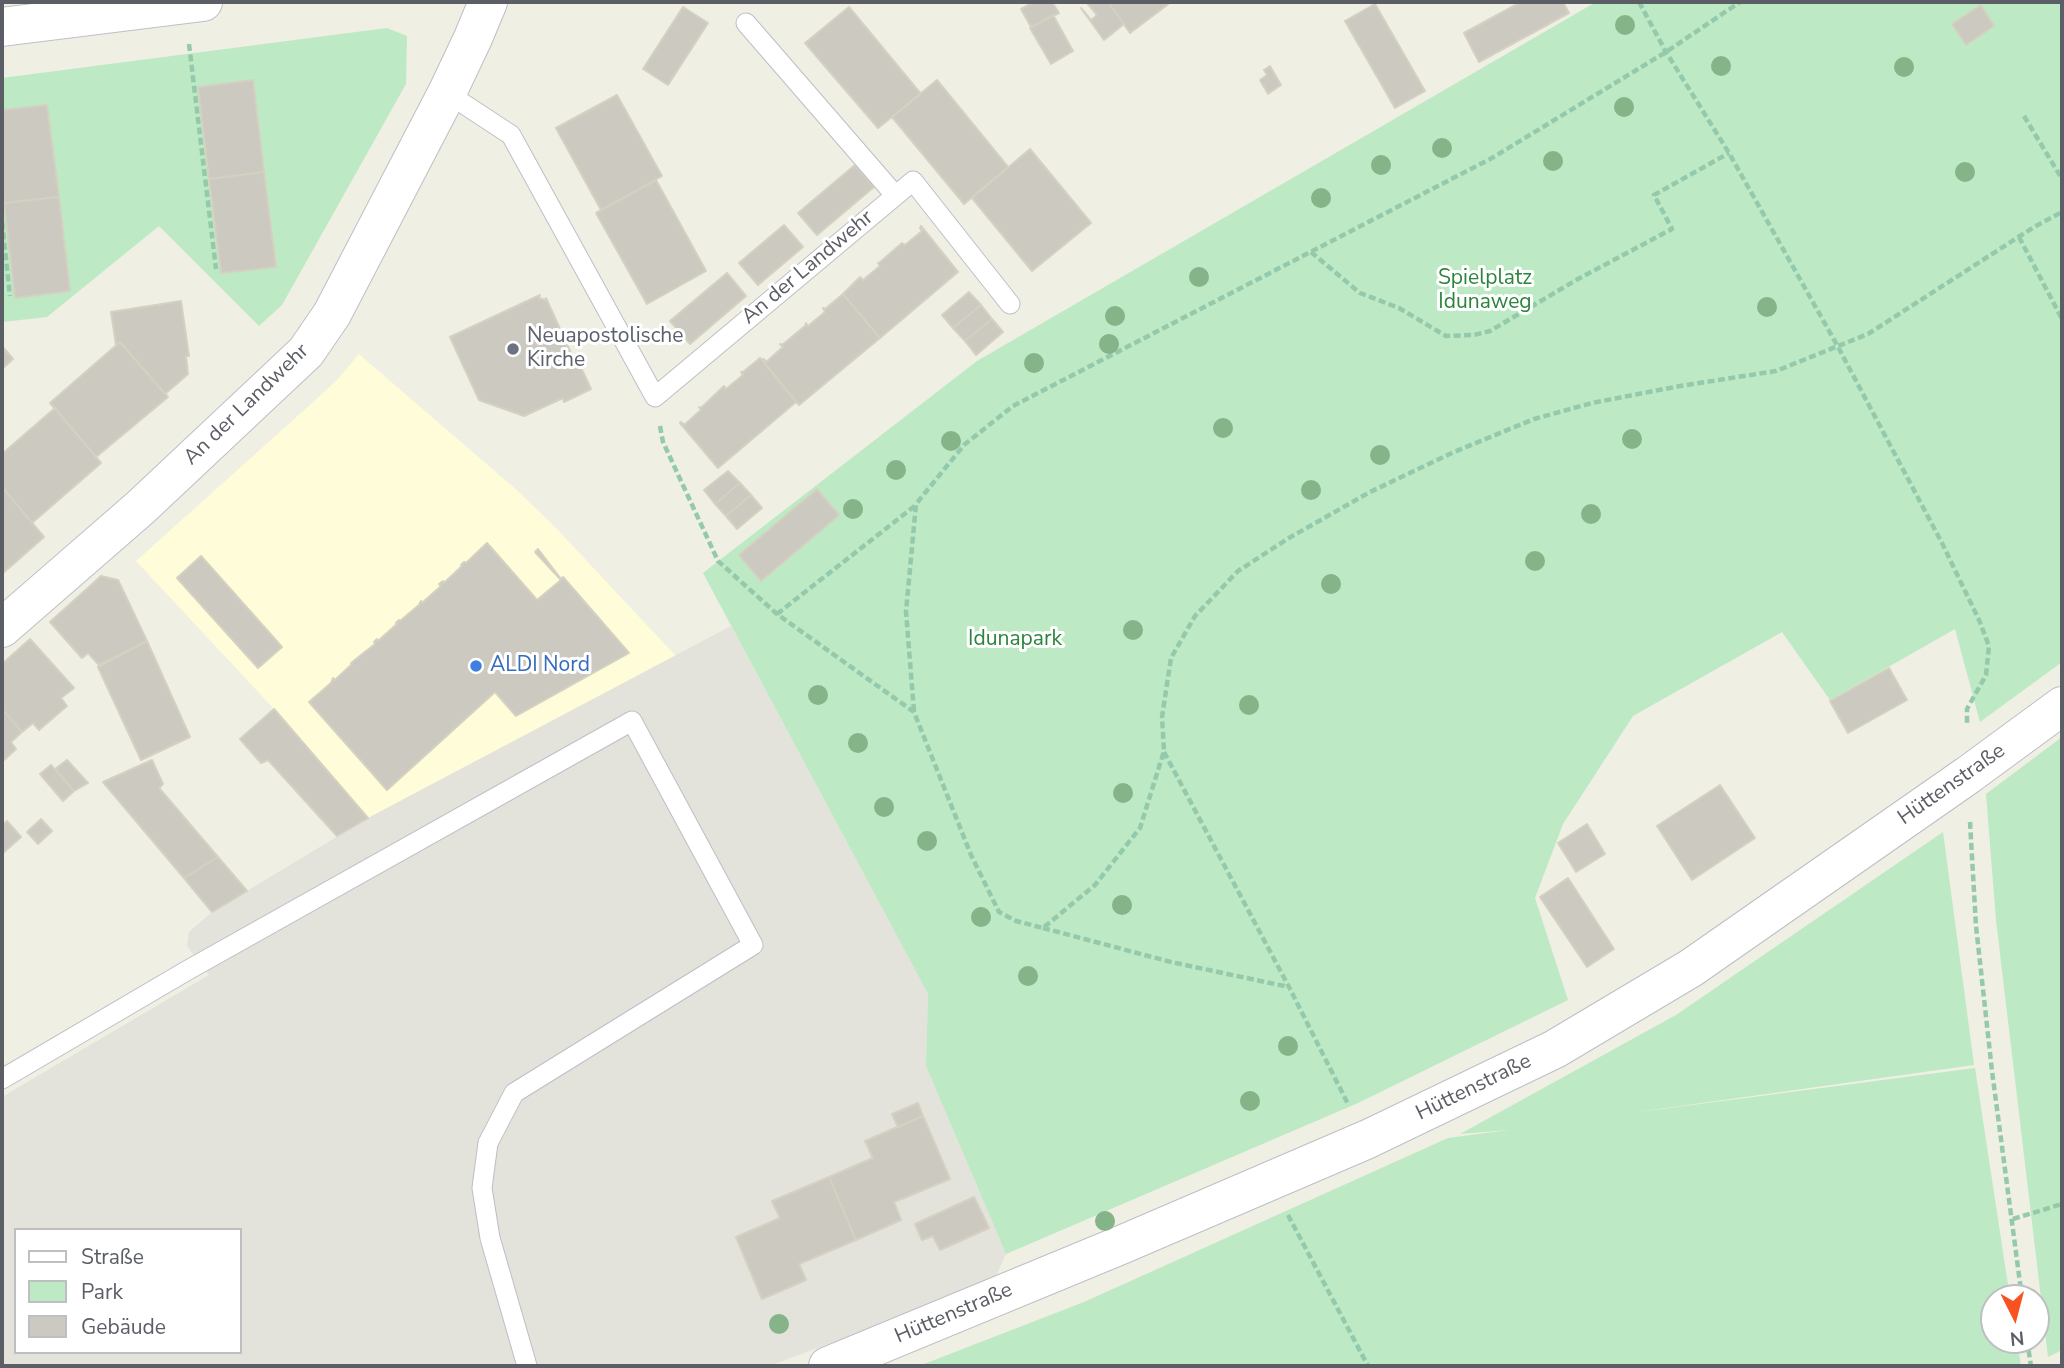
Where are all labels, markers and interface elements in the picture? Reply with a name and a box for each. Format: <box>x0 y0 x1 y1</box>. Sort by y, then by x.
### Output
street label: An der Landwehr <box>737 206 879 330</box>
park label: Spielplatz Idunaweg <box>1438 266 1532 316</box>
place label: Neuapostolische Kirche <box>527 324 683 374</box>
street label: An der Landwehr <box>179 339 315 471</box>
marker: Neuapostolische Kirche <box>505 341 521 357</box>
park label: Idunapark <box>968 627 1062 653</box>
place label: ALDI Nord <box>490 653 590 679</box>
marker: ALDI Nord <box>468 658 484 674</box>
street label: Hüttenstraße <box>1894 739 2010 831</box>
street label: Hüttenstraße <box>1412 1049 1536 1127</box>
legend <box>14 1228 242 1354</box>
text: Straße <box>81 1243 144 1271</box>
text: Park <box>81 1278 123 1306</box>
street label: Hüttenstraße <box>891 1278 1017 1350</box>
north arrow <box>1980 1284 2050 1354</box>
text: Gebäude <box>81 1313 166 1341</box>
text: N <box>2009 1324 2025 1352</box>

